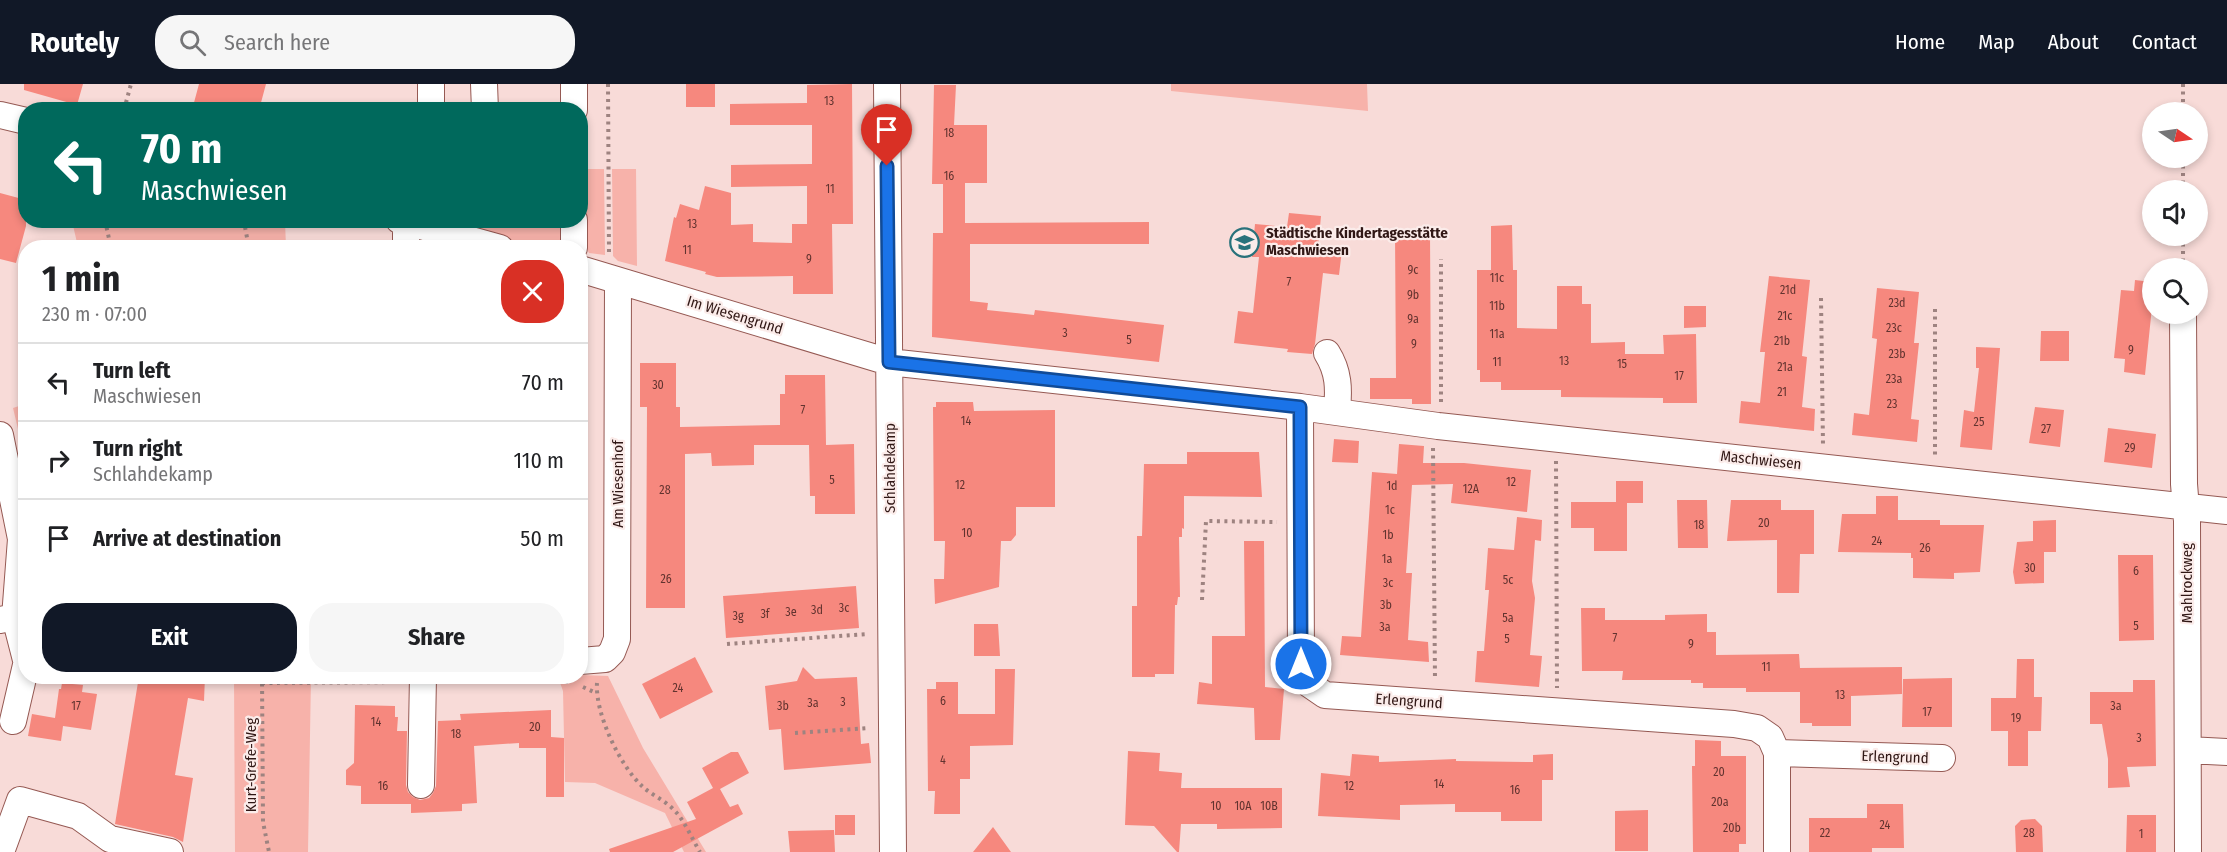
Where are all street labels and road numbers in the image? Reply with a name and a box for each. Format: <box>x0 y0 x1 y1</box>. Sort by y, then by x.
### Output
street label: Im Wiesengrund <box>685 292 785 338</box>
street label: Schlahdekamp <box>881 423 899 513</box>
street label: Am Wiesenhof <box>609 439 627 528</box>
street label: Maschwiesen <box>1720 447 1802 473</box>
street label: Mahlrockweg <box>2178 543 2196 623</box>
street label: Erlengrund <box>1375 690 1443 712</box>
street label: Kurt-Grefe-Weg <box>242 718 260 812</box>
street label: Erlengrund <box>1861 747 1929 767</box>

